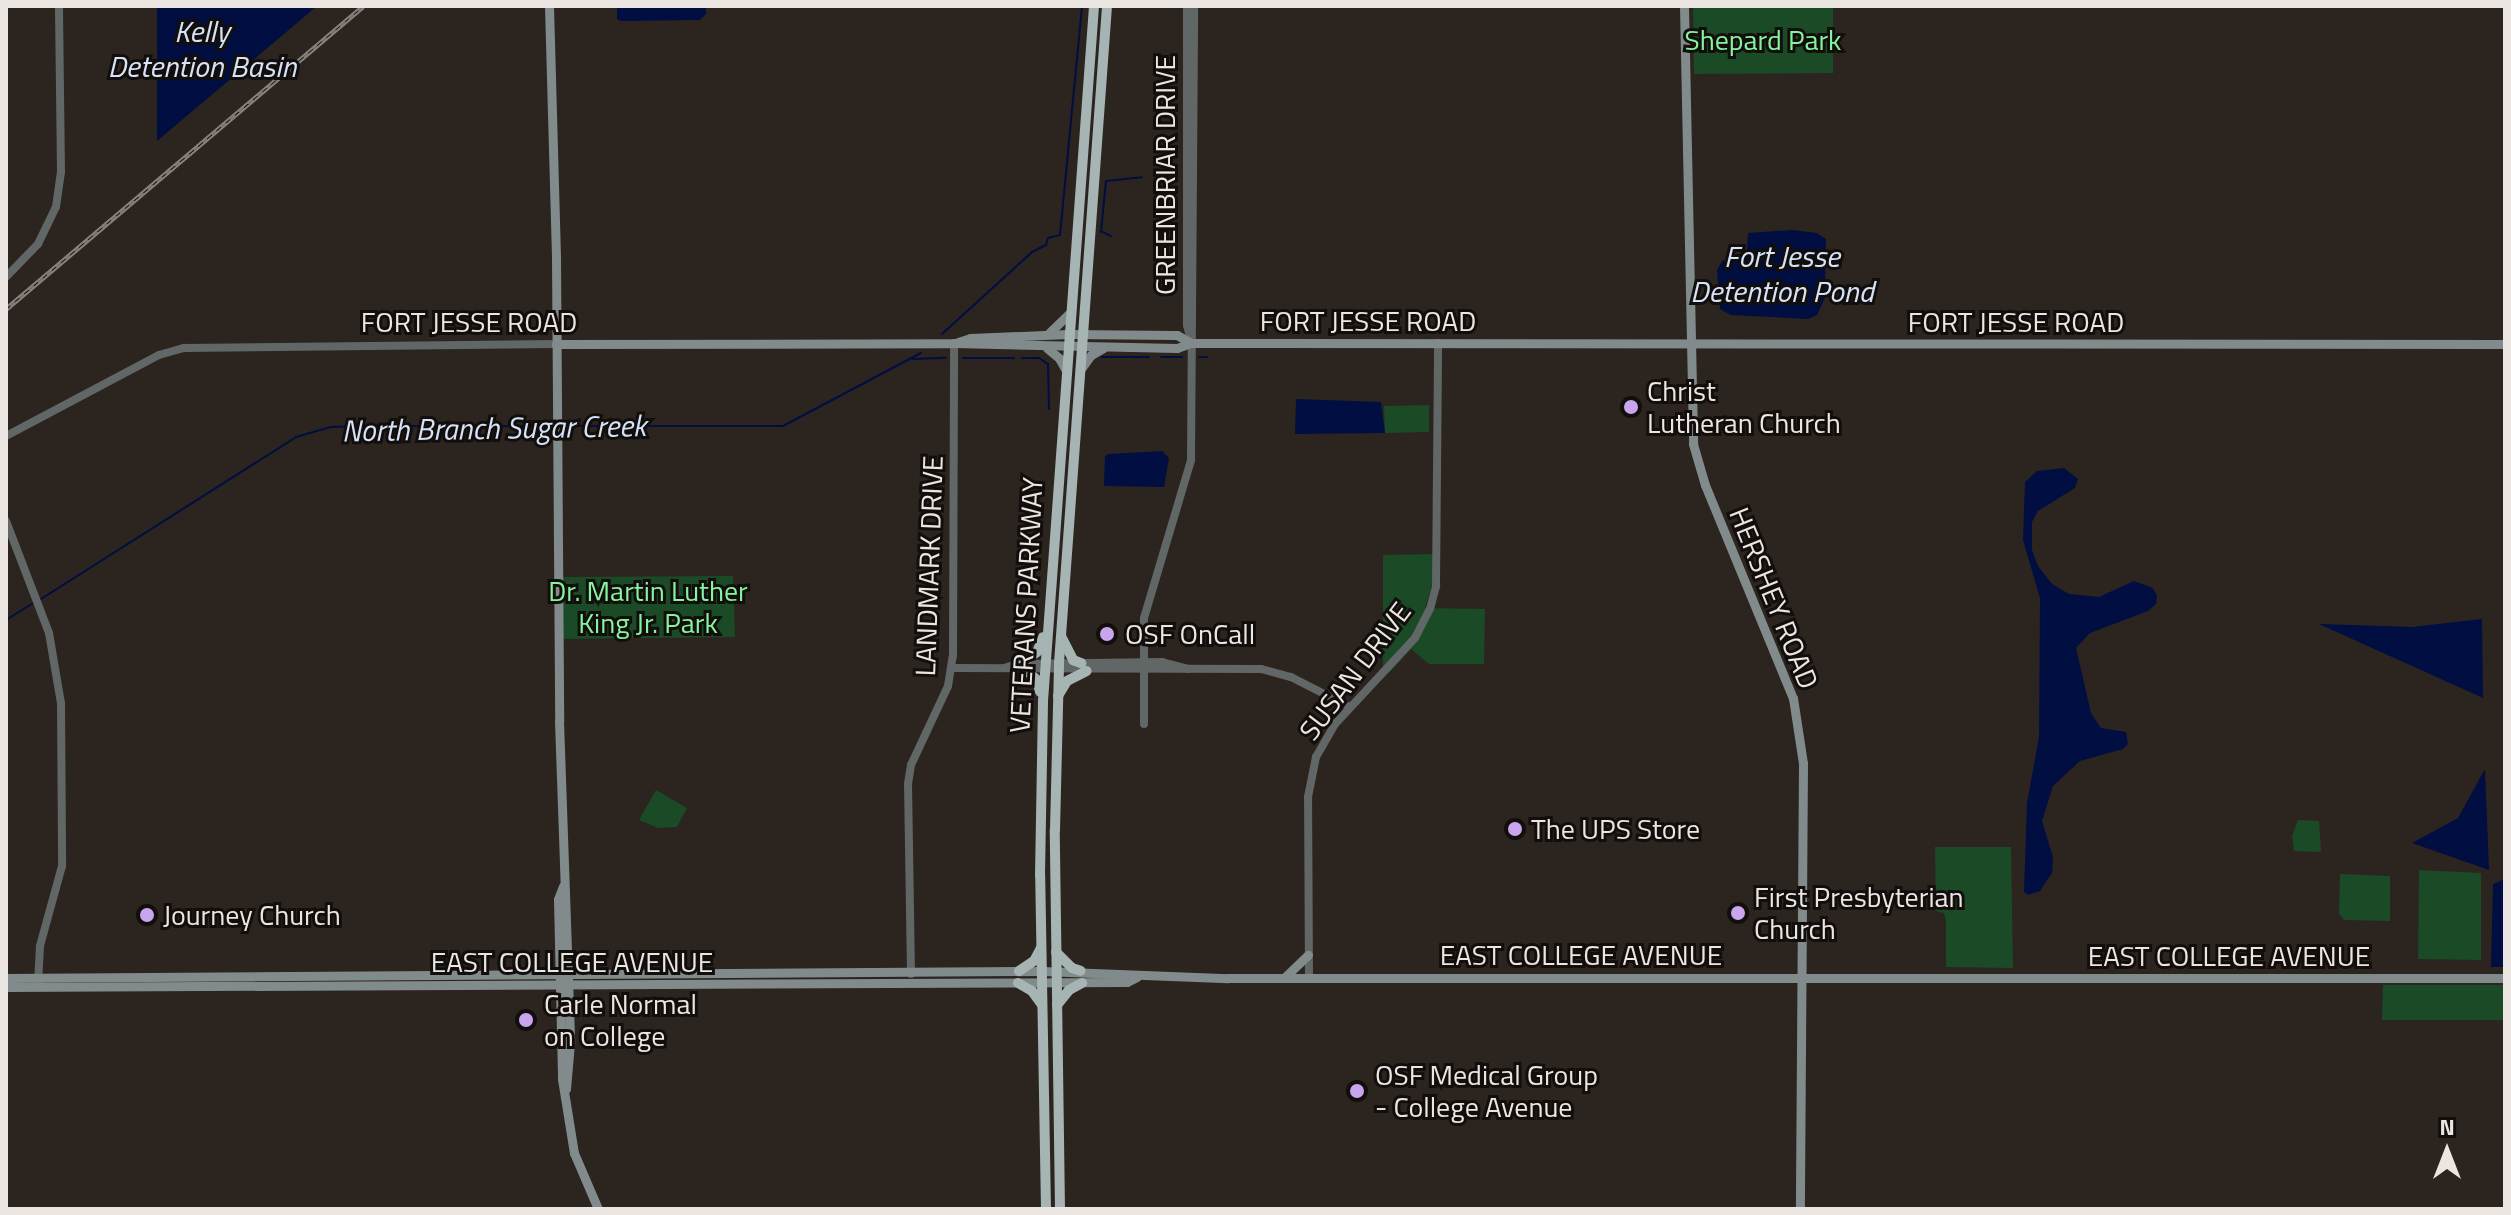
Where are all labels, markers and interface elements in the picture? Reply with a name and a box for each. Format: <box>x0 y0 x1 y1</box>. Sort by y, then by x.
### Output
water label: Kelly Detention Basin <box>108 13 296 84</box>
park label: Shepard Park <box>1684 23 1842 57</box>
street label: GREENBRIAR DRIVE <box>1148 55 1182 295</box>
water label: Fort Jesse Detention Pond <box>1690 238 1874 308</box>
street label: FORT JESSE ROAD <box>1260 304 1476 338</box>
street label: FORT JESSE ROAD <box>361 305 577 339</box>
street label: FORT JESSE ROAD <box>1908 305 2124 339</box>
place label: Christ Lutheran Church <box>1647 374 1841 440</box>
marker: Christ Lutheran Church <box>1622 398 1640 416</box>
water label: North Branch Sugar Creek <box>341 407 647 449</box>
street label: LANDMARK DRIVE <box>908 455 950 677</box>
street label: VETERANS PARKWAY <box>1003 476 1049 734</box>
street label: HERSHEY ROAD <box>1722 502 1826 694</box>
park label: Dr. Martin Luther King Jr. Park <box>548 574 748 640</box>
street label: SUSAN DRIVE <box>1292 595 1418 747</box>
place label: OSF OnCall <box>1125 617 1255 651</box>
marker: OSF OnCall <box>1096 623 1118 645</box>
place label: The UPS Store <box>1531 812 1700 846</box>
marker: The UPS Store <box>1506 820 1524 838</box>
place label: First Presbyterian Church <box>1754 880 1964 946</box>
place label: Journey Church <box>163 898 341 932</box>
marker: First Presbyterian Church <box>1729 904 1747 922</box>
marker: Journey Church <box>138 906 156 924</box>
street label: EAST COLLEGE AVENUE <box>1440 938 1722 972</box>
street label: EAST COLLEGE AVENUE <box>2088 939 2370 973</box>
street label: EAST COLLEGE AVENUE <box>431 945 713 979</box>
place label: Carle Normal on College <box>544 987 697 1053</box>
marker: Carle Normal on College <box>515 1009 537 1031</box>
place label: OSF Medical Group - College Avenue <box>1375 1058 1598 1124</box>
marker: OSF Medical Group - College Avenue <box>1346 1080 1368 1102</box>
text: N <box>2439 1110 2455 1144</box>
north arrow <box>2407 1111 2487 1191</box>

